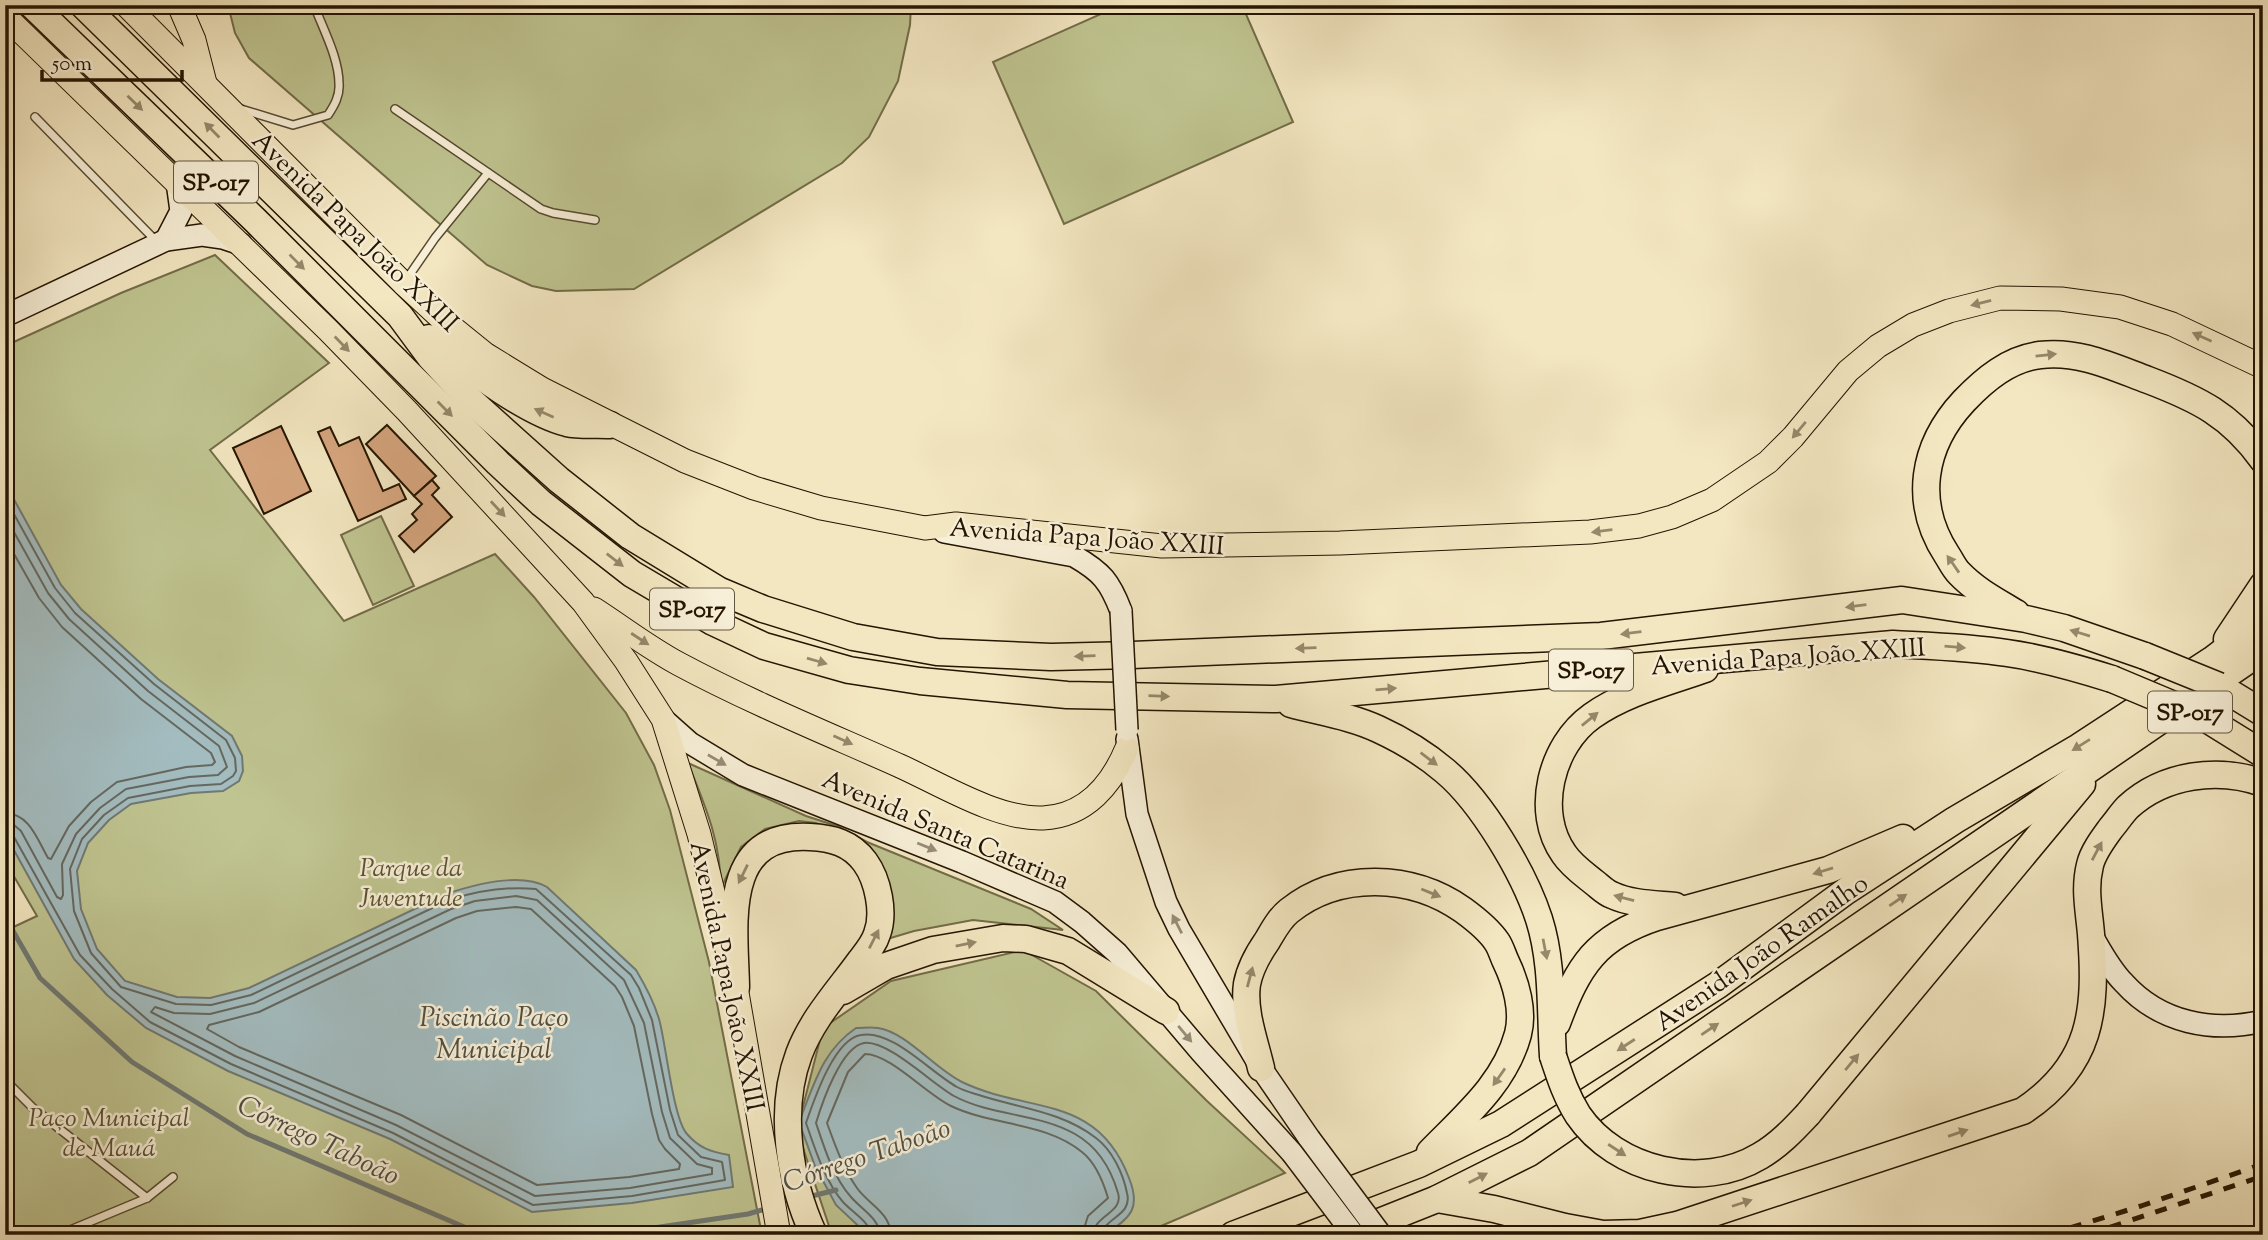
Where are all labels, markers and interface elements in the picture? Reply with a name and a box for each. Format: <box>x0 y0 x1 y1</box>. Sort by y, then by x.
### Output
scale bar <box>42 38 182 82</box>
text: 50 m <box>51 50 92 80</box>
one-way arrow <box>126 95 143 112</box>
one-way arrow <box>204 122 220 139</box>
street label: Avenida Papa João XXIII <box>242 124 466 342</box>
road number: SP-017 <box>174 162 258 202</box>
one-way arrow <box>289 254 306 271</box>
one-way arrow <box>1970 298 1992 309</box>
one-way arrow <box>2191 331 2212 342</box>
one-way arrow <box>333 335 349 352</box>
one-way arrow <box>2035 350 2057 361</box>
one-way arrow <box>436 401 453 418</box>
one-way arrow <box>534 407 554 419</box>
one-way arrow <box>1792 421 1807 438</box>
one-way arrow <box>489 500 505 517</box>
street label: Avenida Papa João XXIII <box>948 510 1226 567</box>
one-way arrow <box>1591 525 1613 536</box>
one-way arrow <box>605 553 623 568</box>
one-way arrow <box>1946 555 1960 573</box>
road number: SP-017 <box>650 588 734 630</box>
one-way arrow <box>1845 600 1867 611</box>
one-way arrow <box>1619 627 1641 638</box>
one-way arrow <box>2070 628 2091 638</box>
street label: Avenida Papa João XXIII <box>1650 630 1927 687</box>
one-way arrow <box>631 632 649 646</box>
one-way arrow <box>1294 642 1316 654</box>
one-way arrow <box>1944 642 1966 653</box>
one-way arrow <box>1074 650 1096 662</box>
road number: SP-017 <box>1549 650 1633 690</box>
one-way arrow <box>807 656 828 666</box>
one-way arrow <box>1376 683 1398 694</box>
one-way arrow <box>1149 690 1171 702</box>
road number: SP-017 <box>2148 692 2232 732</box>
one-way arrow <box>1582 712 1599 727</box>
one-way arrow <box>833 734 853 746</box>
one-way arrow <box>2072 738 2091 751</box>
one-way arrow <box>1420 751 1438 766</box>
one-way arrow <box>707 754 727 766</box>
street label: Avenida Santa Catarina <box>815 762 1075 900</box>
street label: Avenida Papa João XXIII <box>679 838 772 1115</box>
one-way arrow <box>2091 841 2103 861</box>
one-way arrow <box>916 842 937 853</box>
park label: Parque da Juventude <box>358 851 463 918</box>
one-way arrow <box>738 865 750 885</box>
street label: Avenida João Ramalho <box>1648 866 1877 1042</box>
one-way arrow <box>1812 866 1833 876</box>
one-way arrow <box>1420 887 1441 898</box>
one-way arrow <box>1613 893 1634 903</box>
one-way arrow <box>1889 893 1907 907</box>
one-way arrow <box>1171 914 1183 934</box>
one-way arrow <box>868 929 879 949</box>
one-way arrow <box>955 938 977 949</box>
one-way arrow <box>1540 938 1551 960</box>
one-way arrow <box>1245 966 1256 988</box>
water label: Piscinão Paço Municipal <box>420 999 569 1071</box>
one-way arrow <box>1701 1022 1719 1036</box>
one-way arrow <box>1177 1025 1193 1043</box>
one-way arrow <box>1616 1039 1635 1052</box>
one-way arrow <box>1845 1054 1860 1072</box>
one-way arrow <box>1492 1068 1506 1086</box>
water label: Córrego Taboão <box>230 1087 406 1197</box>
park label: Paço Municipal de Mauá <box>28 1101 190 1168</box>
water label: Córrego Taboão <box>778 1109 956 1204</box>
one-way arrow <box>1948 1127 1969 1138</box>
one-way arrow <box>1607 1144 1626 1157</box>
one-way arrow <box>1468 1173 1488 1184</box>
one-way arrow <box>1732 1198 1753 1208</box>

